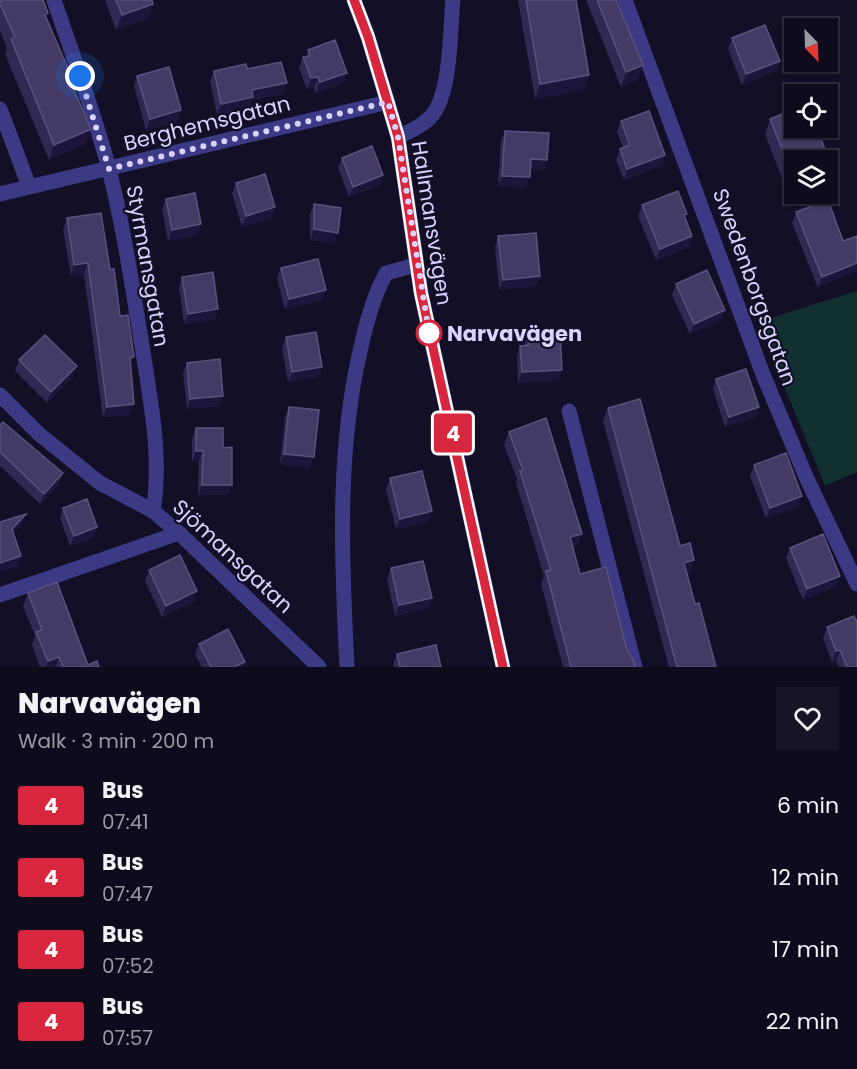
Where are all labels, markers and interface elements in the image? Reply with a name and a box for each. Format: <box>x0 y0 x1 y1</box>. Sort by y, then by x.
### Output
north arrow <box>784 18 838 72</box>
map controls <box>784 18 838 204</box>
your location <box>65 61 95 91</box>
button: locate <box>784 84 838 138</box>
street label: Berghemsgatan <box>121 88 293 158</box>
street label: Hallmansvägen <box>405 139 459 307</box>
button: layers <box>784 150 838 204</box>
street label: Styrmansgatan <box>120 183 176 349</box>
street label: Swedenborgsgatan <box>706 185 804 389</box>
place label: Narvavägen <box>447 319 582 348</box>
marker: Narvavägen <box>416 320 442 346</box>
line badge: 4 <box>434 414 472 452</box>
text: 4 <box>446 419 460 448</box>
street label: Sjömansgatan <box>166 493 300 619</box>
text: Narvavägen <box>18 684 201 723</box>
button: heart <box>776 687 839 750</box>
text: Walk · 3 min · 200 m <box>18 727 214 755</box>
text: Bus <box>102 775 144 806</box>
text: 6 min <box>777 790 839 821</box>
text: 4 <box>44 791 58 820</box>
text: 07:41 <box>102 808 149 836</box>
text: Bus <box>102 847 144 878</box>
text: 12 min <box>771 862 839 893</box>
text: 4 <box>44 863 58 892</box>
text: 07:47 <box>102 880 153 908</box>
text: Bus <box>102 919 144 950</box>
text: 17 min <box>772 934 839 965</box>
text: 4 <box>44 935 58 964</box>
text: 07:52 <box>102 952 154 980</box>
text: Bus <box>102 991 144 1022</box>
text: 22 min <box>766 1006 839 1037</box>
text: 4 <box>44 1007 58 1036</box>
text: 07:57 <box>102 1024 153 1052</box>

